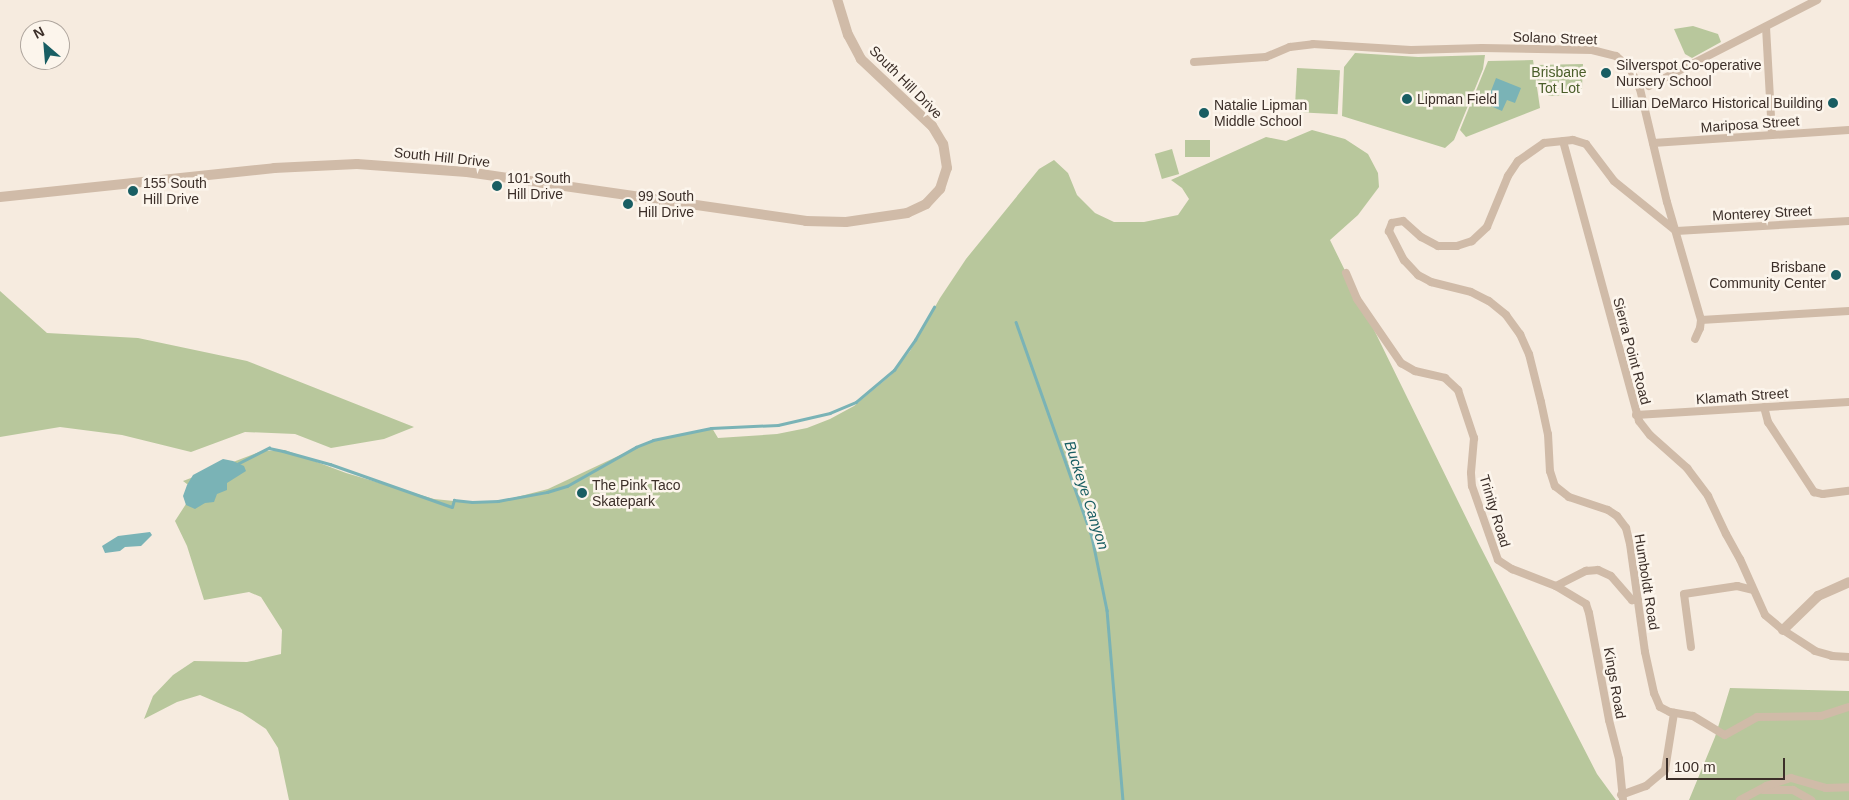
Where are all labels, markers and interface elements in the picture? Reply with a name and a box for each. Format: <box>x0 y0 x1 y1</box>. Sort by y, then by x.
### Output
north arrow <box>20 20 70 70</box>
text: N <box>31 23 47 42</box>
street label: Solano Street <box>1512 28 1598 48</box>
street label: South Hill Drive <box>866 42 946 122</box>
place label: Silverspot Co-operative Nursery School <box>1616 57 1762 90</box>
park label: Brisbane Tot Lot <box>1531 64 1587 96</box>
marker: Silverspot Co-operative Nursery School <box>1600 67 1612 79</box>
place label: Lipman Field <box>1417 91 1497 107</box>
marker: Lipman Field <box>1401 93 1413 105</box>
place label: Lillian DeMarco Historical Building <box>1611 95 1823 111</box>
place label: Natalie Lipman Middle School <box>1214 97 1307 130</box>
marker: Lillian DeMarco Historical Building <box>1827 97 1839 109</box>
marker: Natalie Lipman Middle School <box>1198 107 1210 119</box>
street label: Mariposa Street <box>1700 112 1800 136</box>
street label: South Hill Drive <box>393 144 491 170</box>
place label: 101 South Hill Drive <box>507 170 571 202</box>
place label: 155 South Hill Drive <box>143 175 207 208</box>
marker: 101 South Hill Drive <box>491 180 503 192</box>
marker: 155 South Hill Drive <box>127 185 139 197</box>
place label: 99 South Hill Drive <box>638 188 694 220</box>
marker: 99 South Hill Drive <box>622 198 634 210</box>
street label: Monterey Street <box>1712 202 1812 224</box>
place label: Brisbane Community Center <box>1709 259 1826 292</box>
marker: Brisbane Community Center <box>1830 269 1842 281</box>
street label: Sierra Point Road <box>1610 295 1654 407</box>
street label: Klamath Street <box>1695 384 1789 408</box>
water label: Buckeye Canyon <box>1061 438 1113 552</box>
street label: Trinity Road <box>1476 473 1514 549</box>
place label: The Pink Taco Skatepark <box>592 477 681 510</box>
marker: The Pink Taco Skatepark <box>576 487 588 499</box>
street label: Humboldt Road <box>1631 533 1663 631</box>
street label: Kings Road <box>1600 646 1630 720</box>
scale bar <box>1669 748 1788 780</box>
text: 100 m <box>1674 758 1716 775</box>

